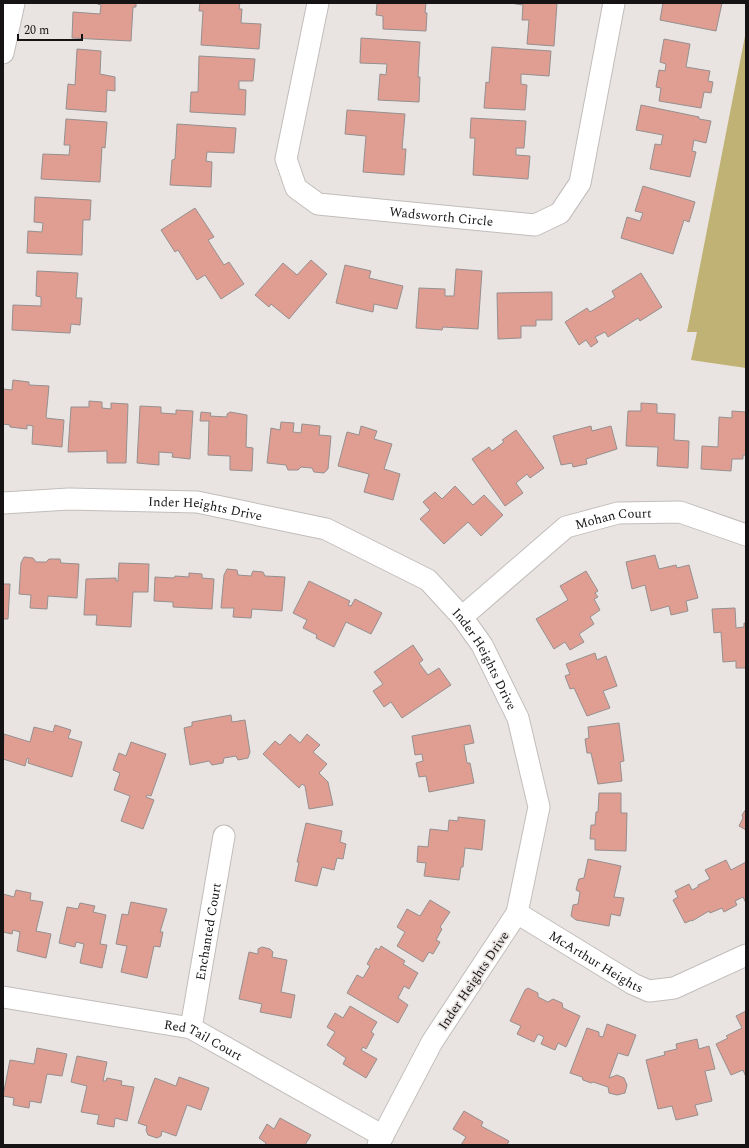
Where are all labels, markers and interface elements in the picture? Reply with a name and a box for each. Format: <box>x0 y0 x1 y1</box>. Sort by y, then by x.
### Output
scale bar <box>18 16 82 42</box>
text: 20 m <box>24 21 49 40</box>
street label: Wadsworth Circle <box>388 202 494 232</box>
street label: Inder Heights Drive <box>148 492 264 526</box>
street label: Mohan Court <box>573 503 652 535</box>
street label: Inder Heights Drive <box>447 604 522 714</box>
street label: Enchanted Court <box>190 881 227 982</box>
street label: McArthur Heights <box>545 926 646 998</box>
street label: Inder Heights Drive <box>433 927 514 1034</box>
street label: Red Tail Court <box>163 1015 246 1066</box>

